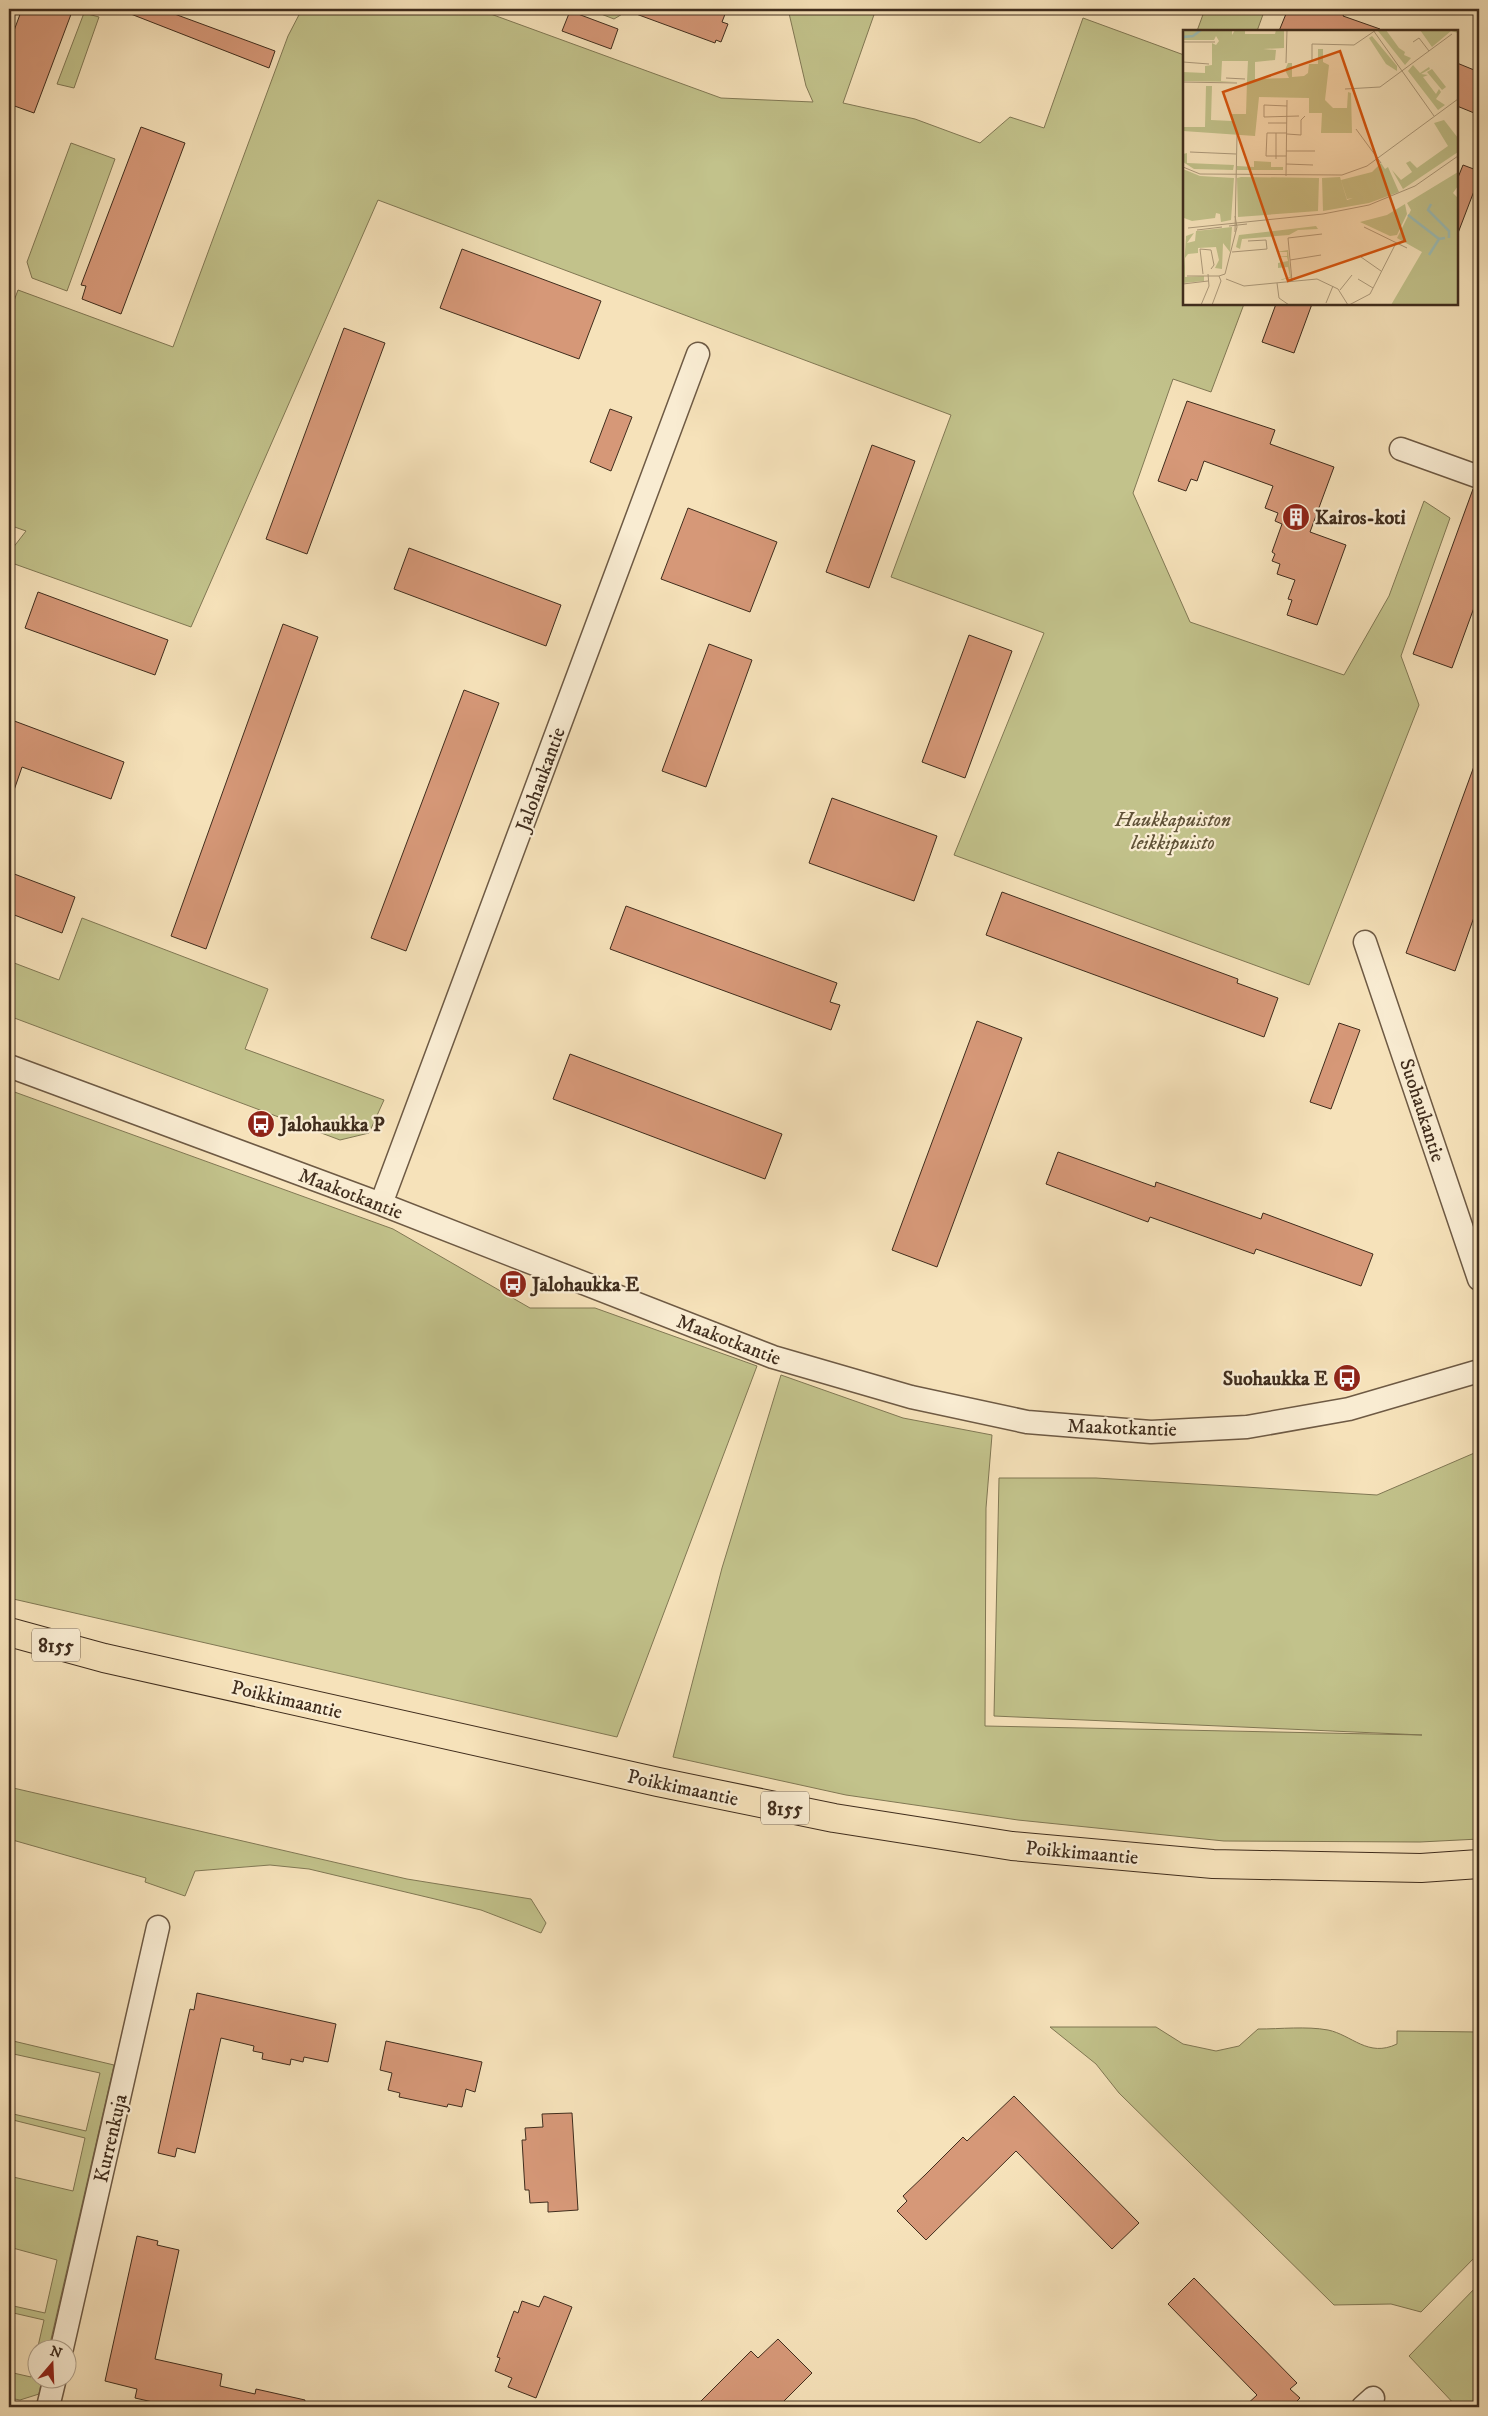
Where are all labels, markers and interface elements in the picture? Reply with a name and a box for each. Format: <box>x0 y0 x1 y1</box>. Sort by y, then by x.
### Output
inset map <box>1183 30 1458 305</box>
building icon: Kairos-koti <box>1281 502 1311 532</box>
place label: Kairos-koti <box>1315 506 1406 531</box>
street label: Jalohaukantie <box>510 724 572 837</box>
park label: Haukkapuiston leikkipuisto <box>1114 808 1231 856</box>
street label: Suohaukantie <box>1393 1056 1450 1165</box>
bus stop icon: Jalohaukka P <box>246 1109 276 1139</box>
place label: Jalohaukka P <box>278 1113 385 1138</box>
street label: Maakotkantie <box>295 1163 406 1226</box>
bus stop icon: Jalohaukka E <box>498 1269 528 1299</box>
place label: Jalohaukka E <box>530 1273 639 1298</box>
street label: Maakotkantie <box>673 1309 784 1372</box>
bus stop icon: Suohaukka E <box>1332 1363 1362 1393</box>
place label: Suohaukka E <box>1223 1367 1328 1392</box>
street label: Maakotkantie <box>1067 1414 1177 1443</box>
road number: 8155 <box>32 1628 80 1662</box>
street label: Poikkimaantie <box>229 1676 345 1725</box>
street label: Poikkimaantie <box>625 1764 741 1812</box>
road number: 8155 <box>761 1792 809 1825</box>
street label: Poikkimaantie <box>1024 1836 1139 1871</box>
street label: Kurrenkuja <box>89 2091 134 2185</box>
north arrow <box>28 2338 78 2388</box>
text: N <box>48 2342 65 2363</box>

